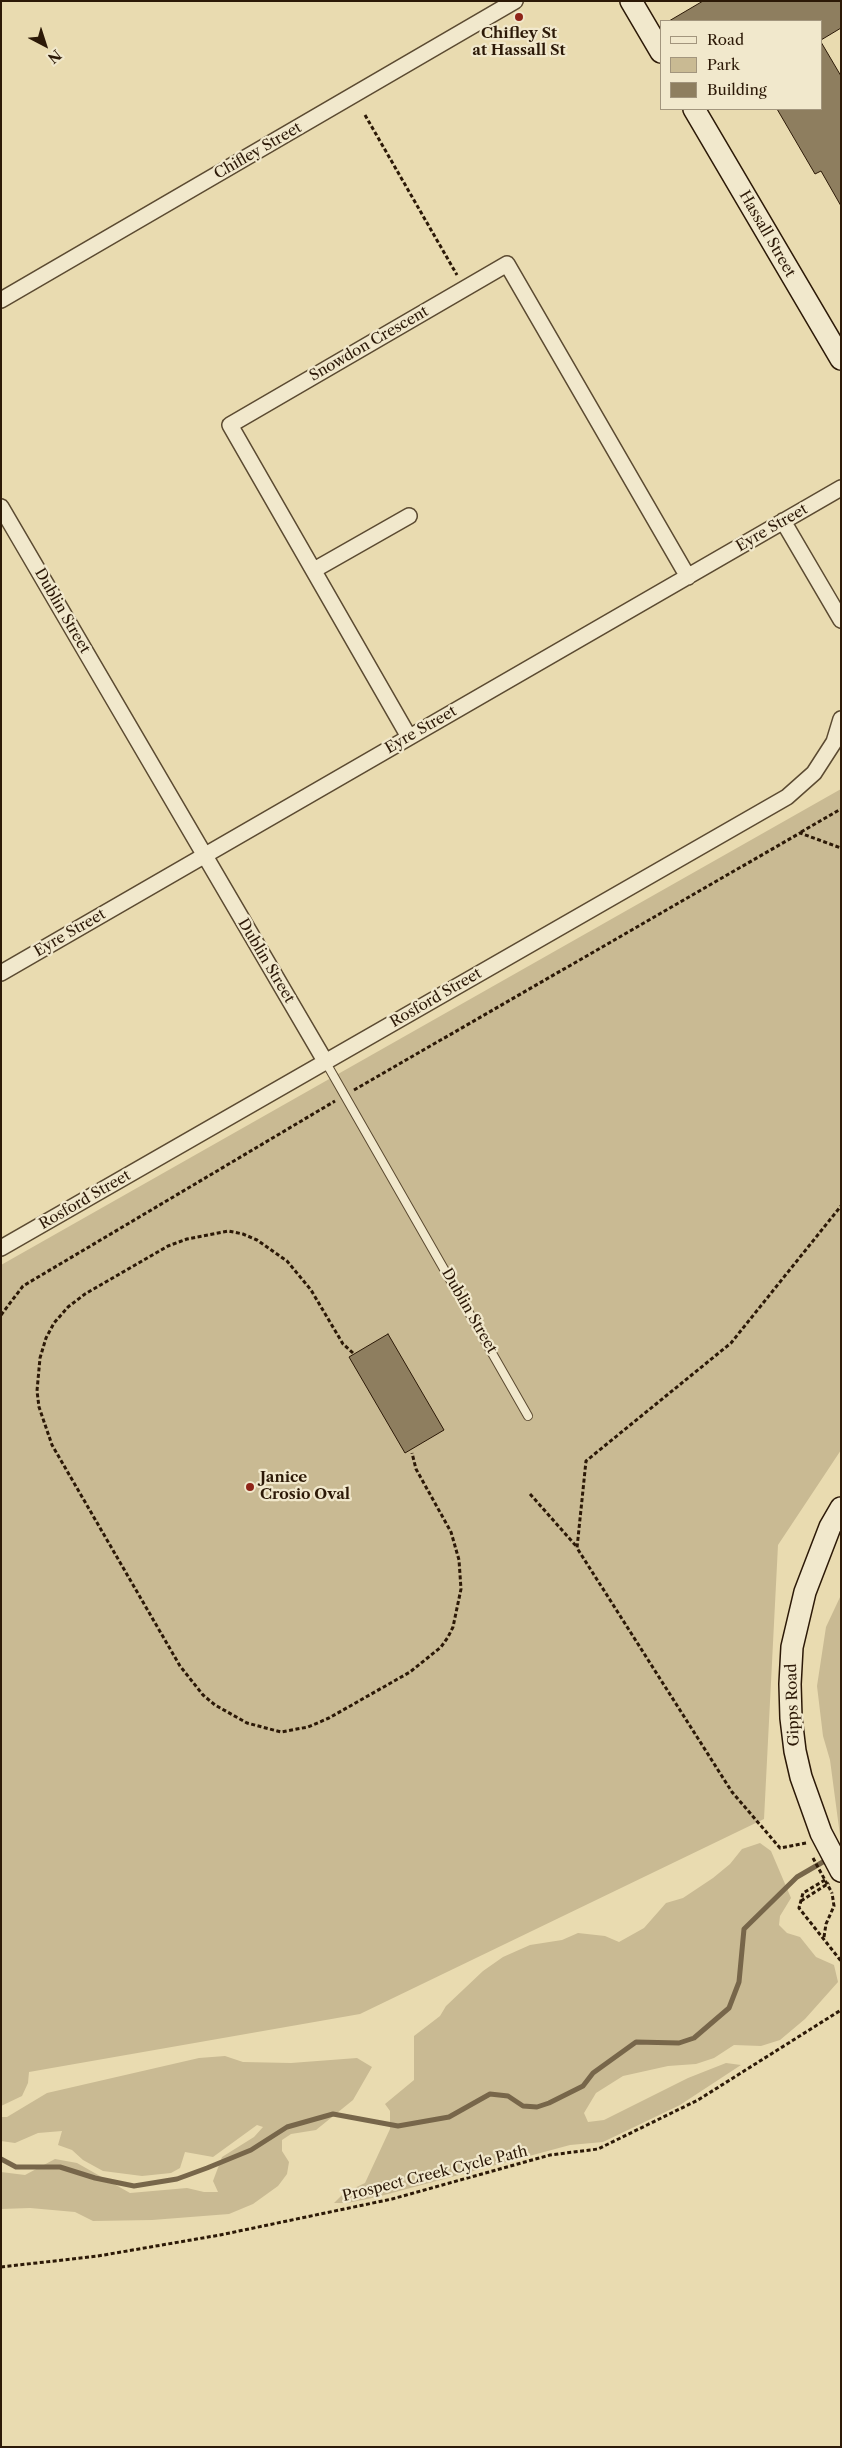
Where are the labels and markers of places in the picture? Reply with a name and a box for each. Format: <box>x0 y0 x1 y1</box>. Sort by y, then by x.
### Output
marker: Chifley St at Hassall St <box>513 11 525 23</box>
place label: Chifley St at Hassall St <box>472 25 566 60</box>
place label: Janice Crosio Oval <box>260 1469 350 1504</box>
marker: Janice Crosio Oval <box>244 1481 256 1493</box>

